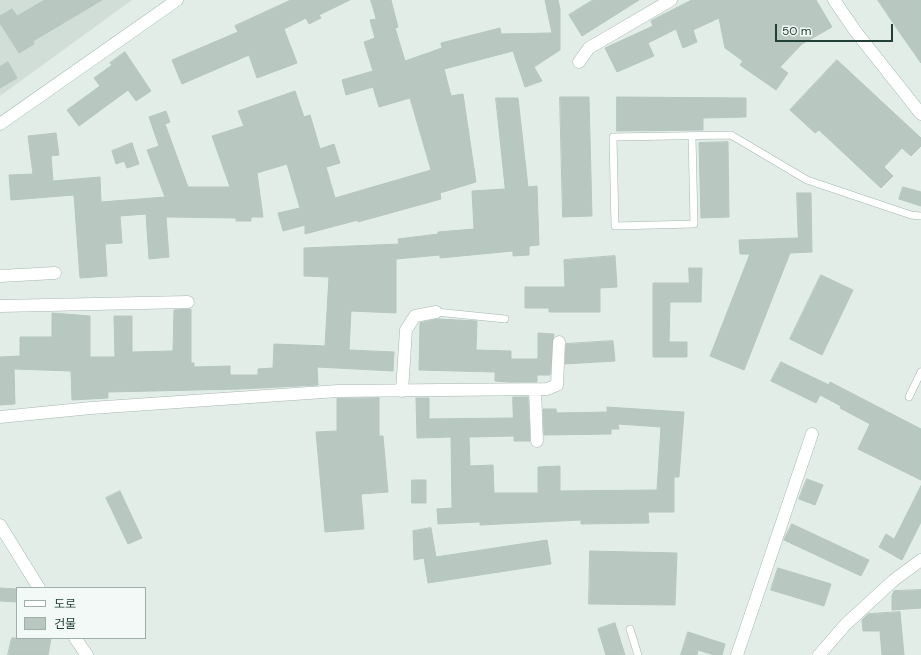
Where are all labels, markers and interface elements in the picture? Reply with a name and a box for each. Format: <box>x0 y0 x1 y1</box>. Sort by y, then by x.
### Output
scale bar <box>777 16 895 42</box>
text: 50 m <box>782 23 811 39</box>
legend <box>16 587 146 639</box>
text: 도로 <box>54 596 76 612</box>
text: 건물 <box>54 616 76 632</box>

